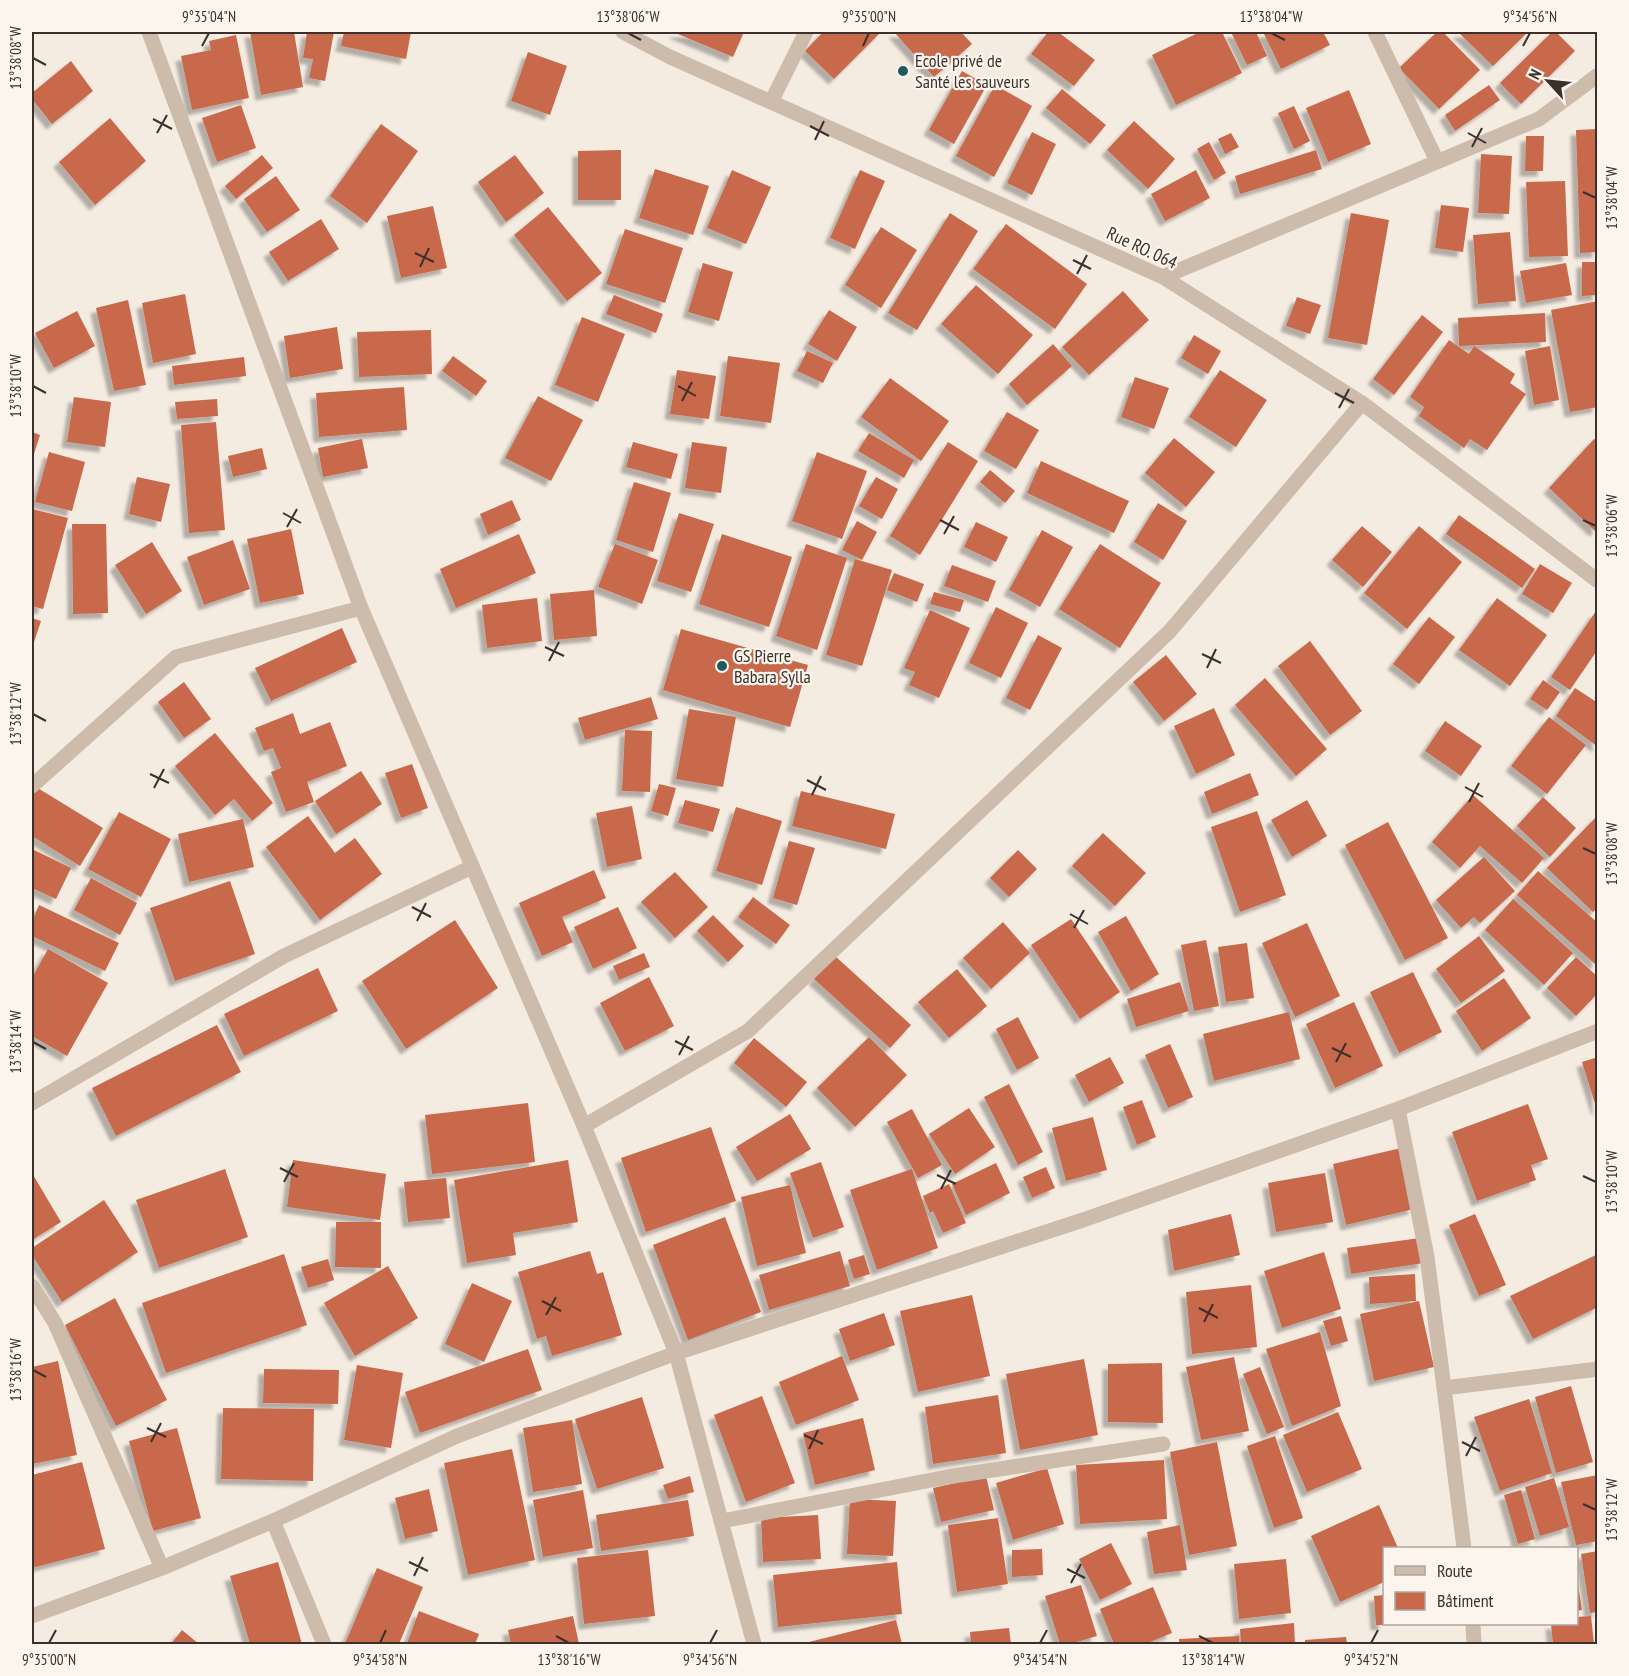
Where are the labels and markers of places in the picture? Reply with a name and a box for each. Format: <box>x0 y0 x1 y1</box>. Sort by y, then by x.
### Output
place label: Ecole privé de Santé les sauveurs <box>915 49 1030 93</box>
marker: Ecole privé de Santé les sauveurs <box>896 64 910 78</box>
place label: GS Pierre Babara Sylla <box>734 644 811 688</box>
marker: GS Pierre Babara Sylla <box>715 659 729 673</box>

